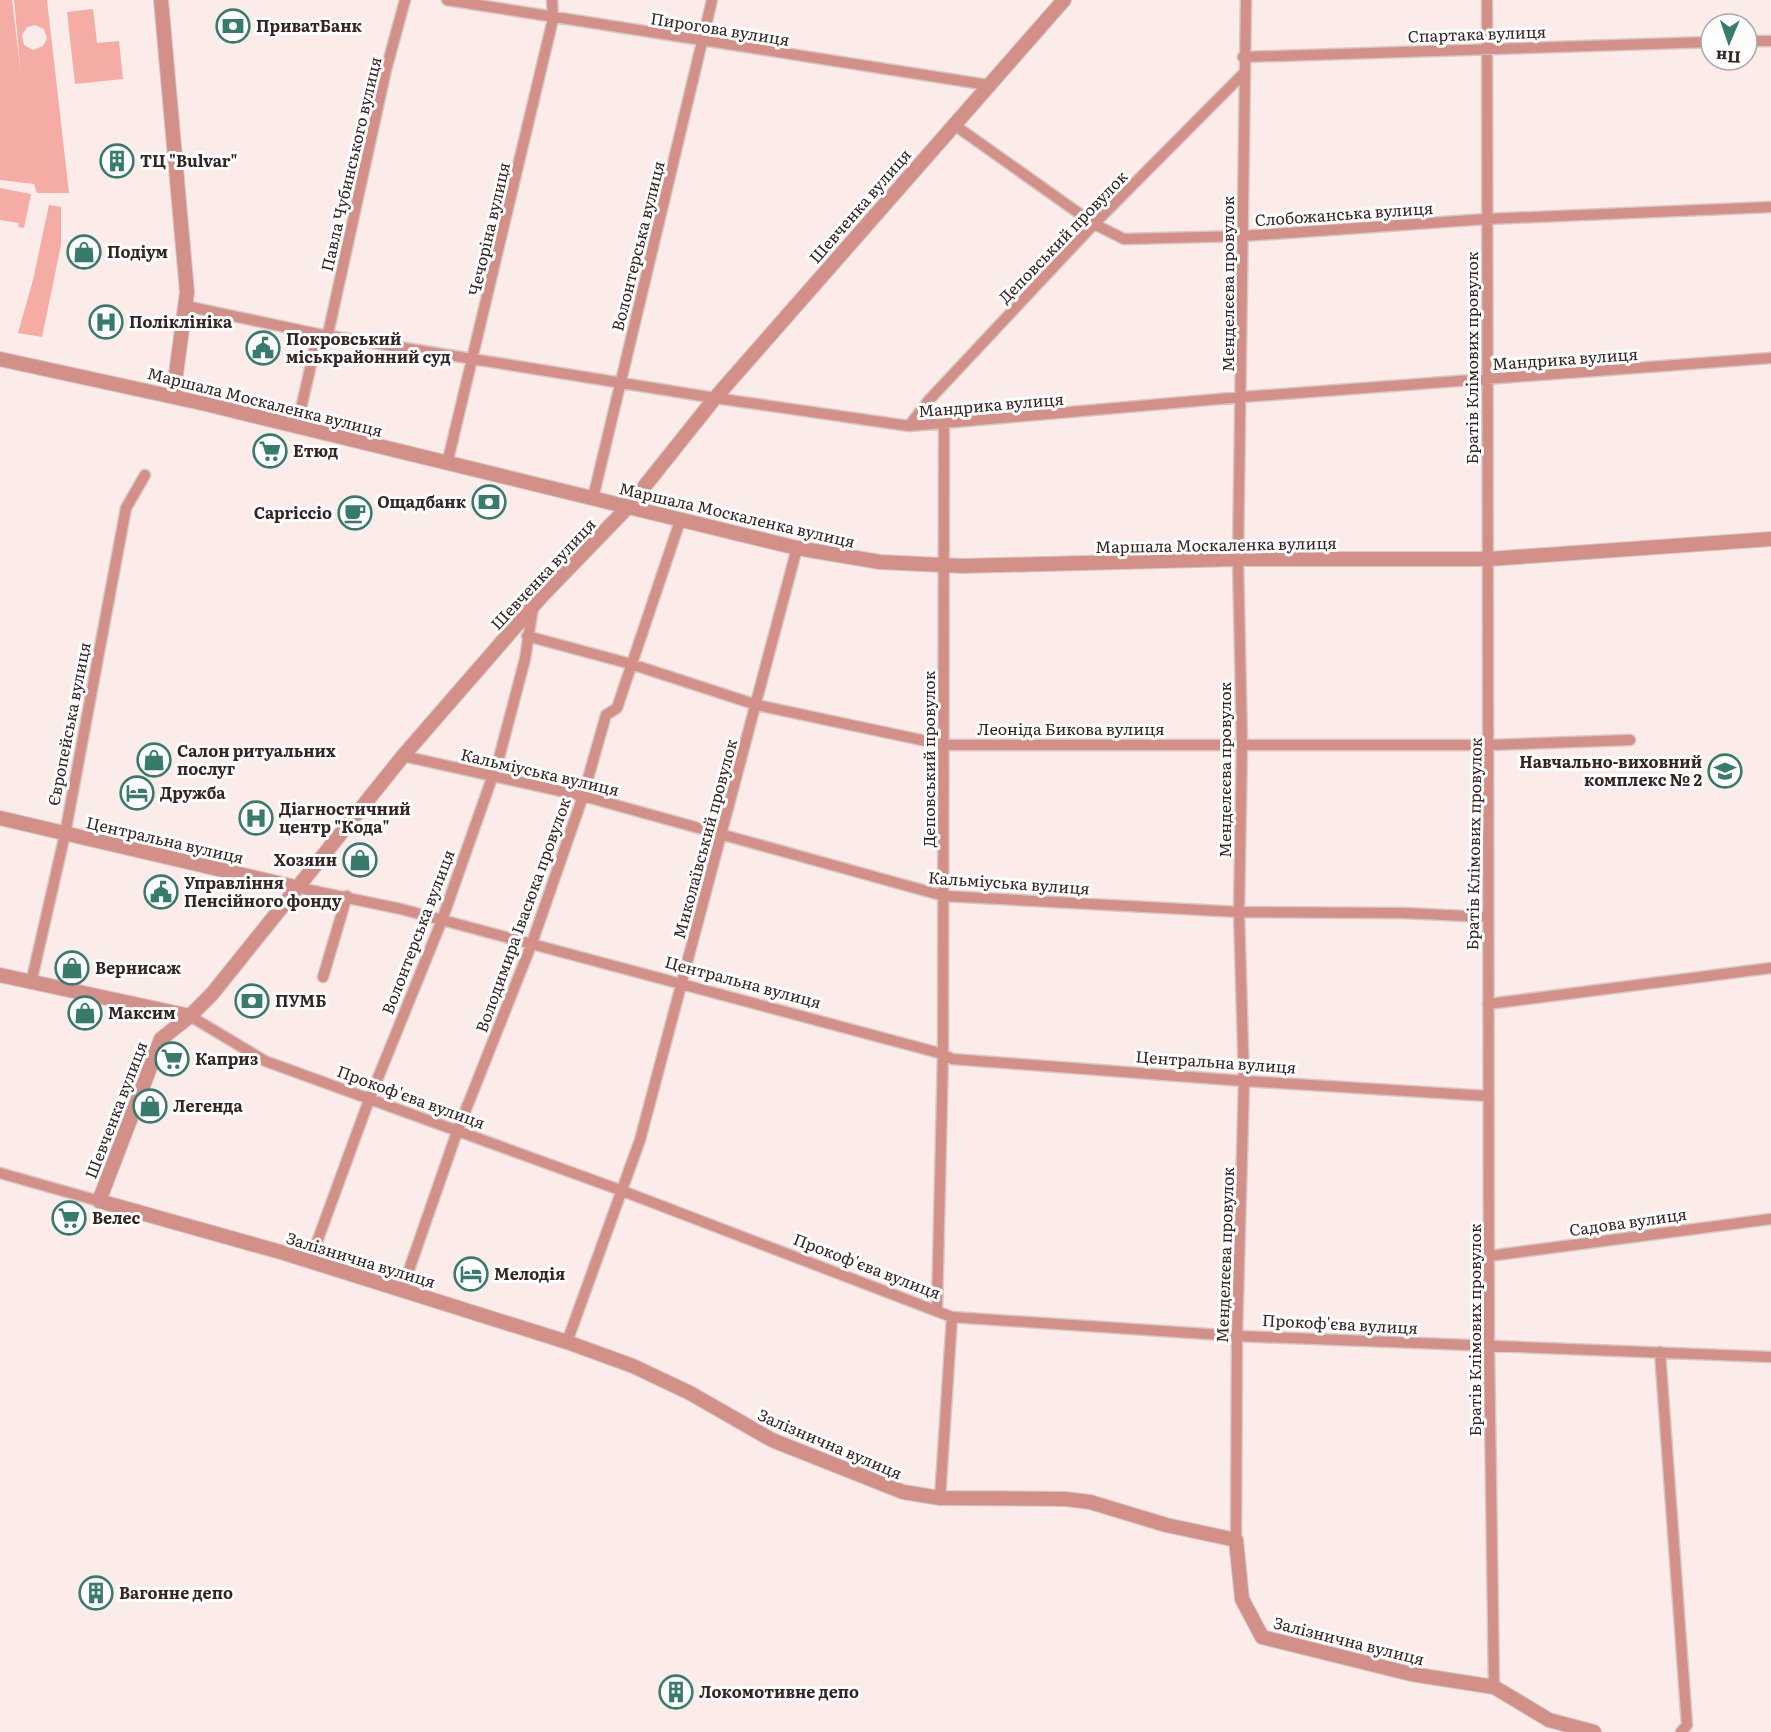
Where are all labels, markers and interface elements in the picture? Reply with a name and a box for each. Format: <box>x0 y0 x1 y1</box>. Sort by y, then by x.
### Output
street label: Пирогова вулиця <box>649 5 791 51</box>
bank icon: ПриватБанк <box>215 8 251 44</box>
north arrow <box>1699 12 1759 72</box>
place label: ПриватБанк <box>256 13 362 37</box>
street label: Спартака вулиця <box>1407 19 1547 47</box>
text: Пн <box>1716 46 1741 70</box>
street label: Павла Чубинського вулиця <box>314 54 386 274</box>
building icon: ТЦ "Bulvar" <box>99 143 135 179</box>
street label: Шевченка вулиця <box>803 143 916 268</box>
place label: ТЦ "Bulvar" <box>140 148 237 172</box>
street label: Волонтерська вулиця <box>604 158 670 333</box>
street label: Чечоріна вулиця <box>461 159 515 298</box>
street label: Деповський провулок <box>992 164 1133 308</box>
street label: Менделєєва провулок <box>1215 195 1239 372</box>
street label: Слобожанська вулиця <box>1254 195 1434 231</box>
shop icon: Подіум <box>66 234 102 270</box>
place label: Подіум <box>107 239 168 263</box>
street label: Братів Клімових провулок <box>1459 251 1483 464</box>
hospital icon: Поліклініка <box>88 304 124 340</box>
place label: Поліклініка <box>129 309 233 333</box>
place label: Покровський міськрайонний суд <box>286 326 451 368</box>
public building icon: Покровський міськрайонний суд <box>245 330 281 366</box>
street label: Мандрика вулиця <box>1491 341 1639 375</box>
street label: Маршала Москаленка вулиця <box>145 360 385 442</box>
street label: Мандрика вулиця <box>917 386 1065 422</box>
supermarket icon: Етюд <box>252 433 288 469</box>
place label: Етюд <box>293 438 338 462</box>
street label: Маршала Москаленка вулиця <box>617 475 858 553</box>
bank icon: Ощадбанк <box>471 484 507 520</box>
place label: Ощадбанк <box>377 489 467 513</box>
cafe icon: Capriccio <box>337 495 373 531</box>
place label: Capriccio <box>254 500 332 524</box>
street label: Шевченка вулиця <box>484 512 601 635</box>
street label: Маршала Москаленка вулиця <box>1095 530 1337 558</box>
street label: Європейська вулиця <box>40 640 96 808</box>
street label: Деповський провулок <box>916 670 940 847</box>
street label: Менделєєва провулок <box>1212 681 1236 858</box>
street label: Леоніда Бикова вулиця <box>977 716 1165 740</box>
street label: Миколаївський провулок <box>666 736 742 941</box>
street label: Братів Клімових провулок <box>1459 737 1487 951</box>
place label: Салон ритуальних послуг <box>177 738 336 780</box>
street label: Кальміуська вулиця <box>459 741 622 801</box>
shop icon: Салон ритуальних послуг <box>136 742 172 778</box>
place label: Навчально-виховний комплекс № 2 <box>1519 749 1702 791</box>
school or university icon: Навчально-виховний комплекс № 2 <box>1707 753 1743 789</box>
hotel icon: Дружба <box>119 775 155 811</box>
place label: Дружба <box>160 780 226 804</box>
street label: Володимира Івасюка провулок <box>468 793 576 1035</box>
place label: Діагностичний центр "Кода" <box>279 796 411 838</box>
hospital icon: Діагностичний центр "Кода" <box>238 800 274 836</box>
street label: Центральна вулиця <box>84 809 246 869</box>
shop icon: Хозяин <box>342 842 378 878</box>
street label: Волонтерська вулиця <box>375 846 460 1017</box>
place label: Хозяин <box>274 847 337 871</box>
street label: Кальміуська вулиця <box>927 864 1091 900</box>
place label: Управління Пенсійного фонду <box>184 870 342 912</box>
public building icon: Управління Пенсійного фонду <box>143 874 179 910</box>
street label: Центральна вулиця <box>662 949 824 1013</box>
shop icon: Вернисаж <box>54 950 90 986</box>
place label: Вернисаж <box>95 955 181 979</box>
bank icon: ПУМБ <box>234 983 270 1019</box>
place label: ПУМБ <box>275 988 326 1012</box>
shop icon: Максим <box>67 995 103 1031</box>
place label: Максим <box>108 1000 176 1024</box>
street label: Шевченка вулиця <box>78 1038 152 1182</box>
supermarket icon: Каприз <box>154 1041 190 1077</box>
street label: Центральна вулиця <box>1135 1043 1297 1079</box>
place label: Каприз <box>195 1046 258 1070</box>
street label: Прокоф'єва вулиця <box>334 1058 489 1134</box>
shop icon: Легенда <box>132 1088 168 1124</box>
place label: Легенда <box>173 1093 243 1117</box>
street label: Менделєєва провулок <box>1209 1166 1239 1343</box>
supermarket icon: Велес <box>51 1200 87 1236</box>
street label: Садова вулиця <box>1568 1201 1688 1241</box>
place label: Велес <box>92 1205 141 1229</box>
street label: Братів Клімових провулок <box>1462 1223 1486 1436</box>
street label: Залізнична вулиця <box>284 1225 439 1293</box>
street label: Прокоф'єва вулиця <box>790 1226 944 1304</box>
hotel icon: Мелодія <box>453 1256 489 1292</box>
place label: Мелодія <box>494 1261 565 1285</box>
street label: Прокоф'єва вулиця <box>1262 1307 1419 1339</box>
street label: Залізнична вулиця <box>754 1402 906 1484</box>
building icon: Вагонне депо <box>78 1575 114 1611</box>
place label: Вагонне депо <box>119 1580 233 1604</box>
street label: Залізнична вулиця <box>1271 1610 1427 1670</box>
building icon: Локомотивне депо <box>658 1674 694 1710</box>
place label: Локомотивне депо <box>699 1679 859 1703</box>

